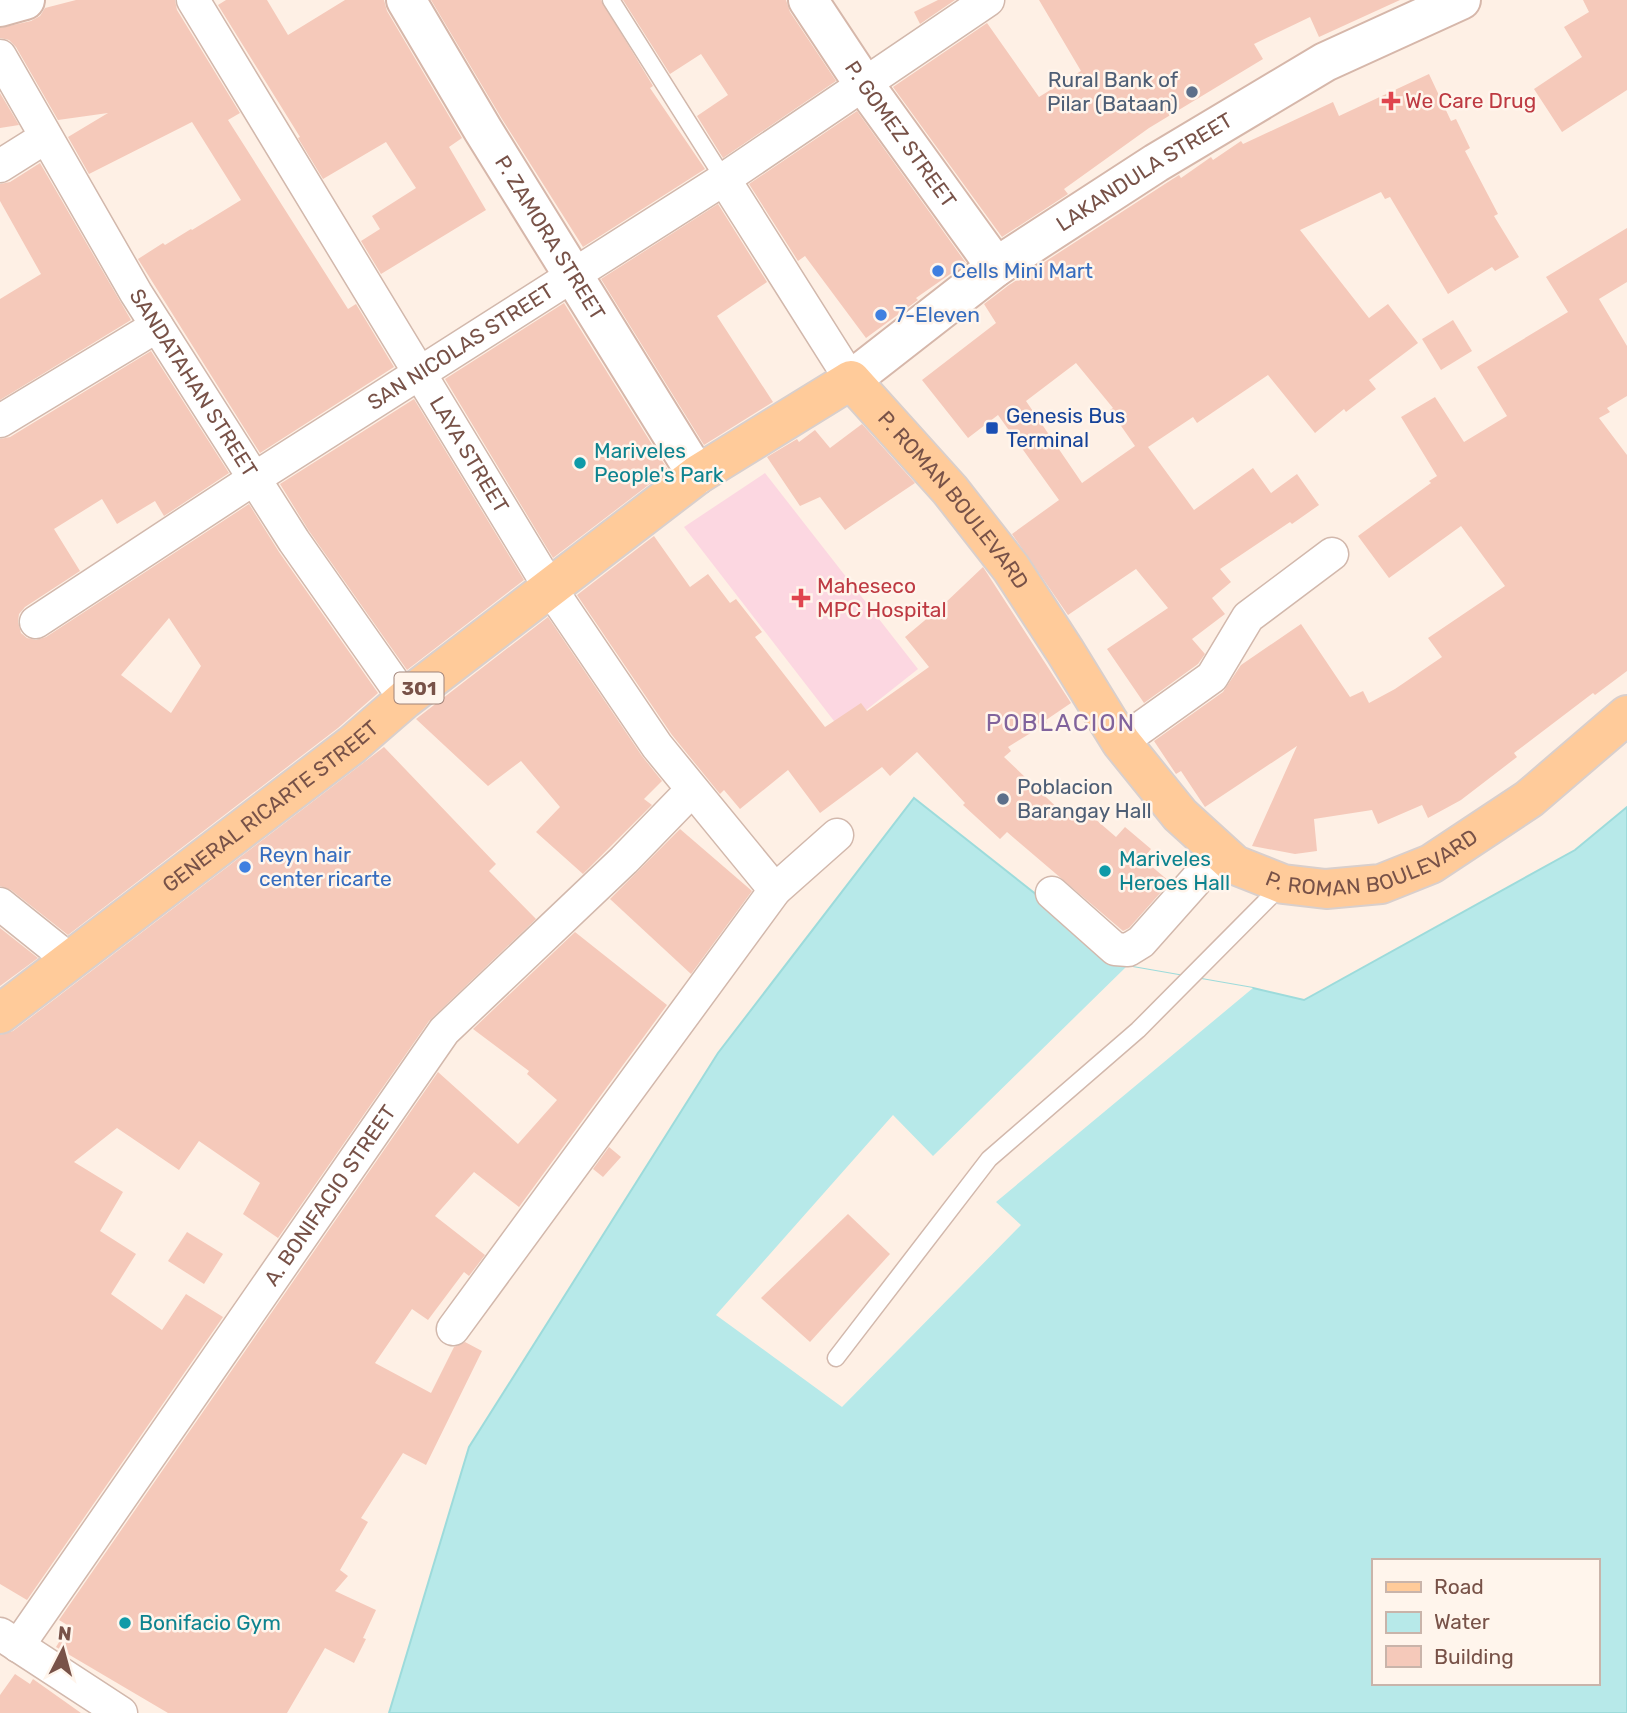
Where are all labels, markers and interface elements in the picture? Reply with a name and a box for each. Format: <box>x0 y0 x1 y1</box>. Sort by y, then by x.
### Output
street label: P. GOMEZ STREET <box>840 56 962 212</box>
place label: Rural Bank of Pilar (Bataan) <box>1047 67 1178 116</box>
marker: Rural Bank of Pilar (Bataan) <box>1184 84 1200 100</box>
place label: We Care Drug <box>1405 88 1536 113</box>
marker: We Care Drug <box>1383 93 1399 109</box>
street label: LAKANDULA STREET <box>1051 107 1237 236</box>
street label: P. ZAMORA STREET <box>490 151 611 324</box>
place label: Cells Mini Mart <box>952 258 1093 283</box>
marker: Cells Mini Mart <box>930 263 946 279</box>
street label: SAN NICOLAS STREET <box>363 278 558 415</box>
street label: SANDATAHAN STREET <box>125 284 263 482</box>
place label: 7-Eleven <box>895 302 980 327</box>
marker: 7-Eleven <box>873 307 889 323</box>
street label: LAYA STREET <box>425 392 514 517</box>
place label: Genesis Bus Terminal <box>1006 403 1126 452</box>
street label: P. ROMAN BOULEVARD <box>873 406 1034 593</box>
marker: Genesis Bus Terminal <box>984 420 1000 436</box>
place label: Mariveles People's Park <box>594 438 724 487</box>
marker: Mariveles People's Park <box>572 455 588 471</box>
place label: Maheseco MPC Hospital <box>817 573 947 622</box>
marker: Maheseco MPC Hospital <box>791 588 811 608</box>
road number: 301 <box>394 673 444 704</box>
district label: POBLACION <box>986 709 1136 737</box>
street label: GENERAL RICARTE STREET <box>157 715 383 897</box>
place label: Poblacion Barangay Hall <box>1017 774 1152 823</box>
marker: Poblacion Barangay Hall <box>995 791 1011 807</box>
street label: P. ROMAN BOULEVARD <box>1262 824 1482 902</box>
place label: Reyn hair center ricarte <box>259 842 392 891</box>
place label: Mariveles Heroes Hall <box>1119 846 1230 895</box>
marker: Reyn hair center ricarte <box>237 859 253 875</box>
marker: Mariveles Heroes Hall <box>1097 863 1113 879</box>
street label: A. BONIFACIO STREET <box>258 1100 401 1290</box>
legend <box>1372 1559 1599 1685</box>
text: Road <box>1434 1574 1484 1599</box>
text: Water <box>1434 1609 1490 1634</box>
place label: Bonifacio Gym <box>139 1610 281 1635</box>
north arrow <box>28 1615 98 1685</box>
marker: Bonifacio Gym <box>117 1615 133 1631</box>
text: N <box>57 1621 73 1646</box>
text: Building <box>1434 1644 1514 1669</box>

